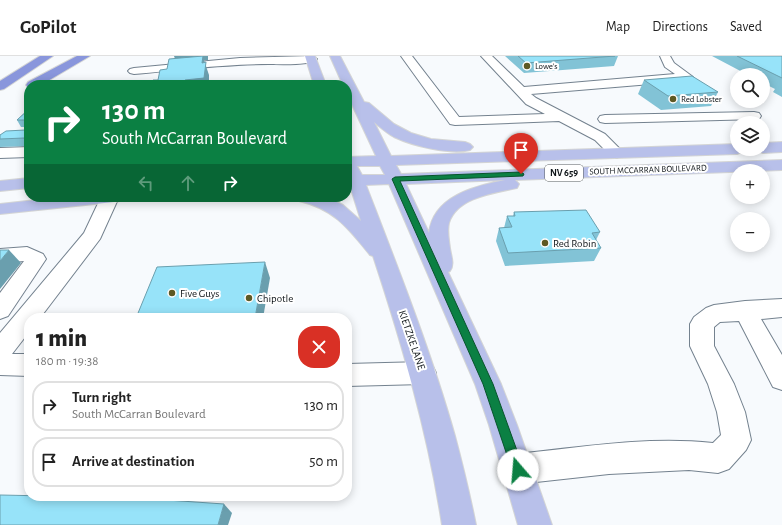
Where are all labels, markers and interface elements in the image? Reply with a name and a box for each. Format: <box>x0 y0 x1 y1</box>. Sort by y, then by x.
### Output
text: GoPilot <box>20 18 76 37</box>
text: Map <box>606 20 630 34</box>
text: Directions <box>652 20 708 34</box>
text: Saved <box>730 20 762 34</box>
marker: Lowe's <box>522 61 532 71</box>
place label: Lowe's <box>535 62 558 71</box>
map controls <box>730 68 770 252</box>
button: search <box>730 68 770 108</box>
marker: Red Lobster <box>668 94 678 104</box>
place label: Red Lobster <box>681 95 722 104</box>
icon: right <box>36 96 88 148</box>
text: 130 m <box>102 97 166 125</box>
button: layers <box>730 116 770 156</box>
text: South McCarran Boulevard <box>102 130 287 148</box>
pin <box>504 133 538 174</box>
icon: arrive <box>510 139 532 161</box>
street label: SOUTH MCCARRAN BOULEVARD <box>589 163 707 177</box>
button: + <box>730 164 770 204</box>
road number: NV 659 <box>545 165 583 181</box>
icon: left <box>135 172 157 194</box>
icon: ahead <box>177 172 199 194</box>
icon: right <box>219 172 241 194</box>
button: − <box>730 212 770 252</box>
marker: Red Robin <box>540 238 550 248</box>
place label: Red Robin <box>553 238 596 249</box>
marker: Five Guys <box>167 288 177 298</box>
place label: Five Guys <box>180 288 219 299</box>
marker: Chipotle <box>244 293 254 303</box>
place label: Chipotle <box>257 293 293 304</box>
street label: KIETZKE LANE <box>397 309 428 372</box>
button: close <box>298 326 340 368</box>
text: 1 min <box>36 327 87 351</box>
text: 180 m · 19:38 <box>36 355 98 368</box>
text: Turn right <box>72 390 131 405</box>
icon: right <box>38 395 60 417</box>
text: 130 m <box>304 398 338 413</box>
text: South McCarran Boulevard <box>72 408 206 421</box>
position arrow <box>497 449 539 491</box>
icon: arrive <box>38 451 60 473</box>
text: Arrive at destination <box>72 454 195 469</box>
text: 50 m <box>309 454 338 469</box>

